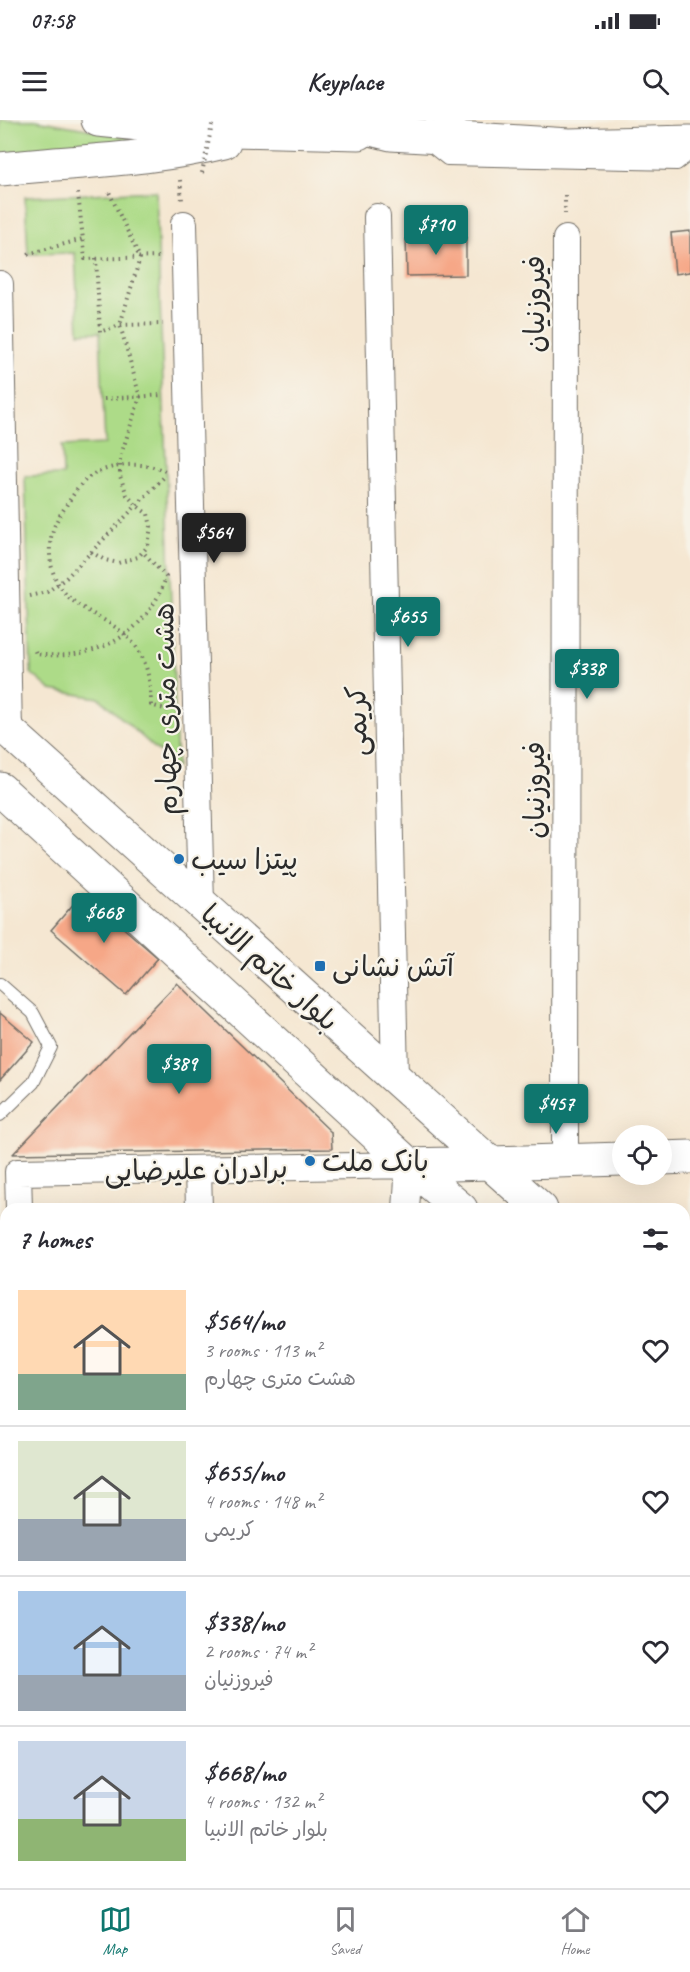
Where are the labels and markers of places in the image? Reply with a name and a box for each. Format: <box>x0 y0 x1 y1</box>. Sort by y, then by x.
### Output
pin: $710 <box>400 205 472 256</box>
pin: $564 <box>178 513 250 564</box>
pin: $655 <box>372 597 444 648</box>
pin: $338 <box>551 649 623 700</box>
place label: پیتزا سیب <box>191 842 298 878</box>
marker: پیتزا سیب <box>172 852 186 866</box>
pin: $668 <box>68 893 140 944</box>
place label: آتش نشانی <box>332 949 455 984</box>
marker: آتش نشانی <box>313 959 327 973</box>
pin: $389 <box>143 1044 215 1095</box>
pin: $457 <box>520 1084 592 1135</box>
place label: بانک ملت <box>322 1144 429 1179</box>
marker: بانک ملت <box>303 1154 317 1168</box>

